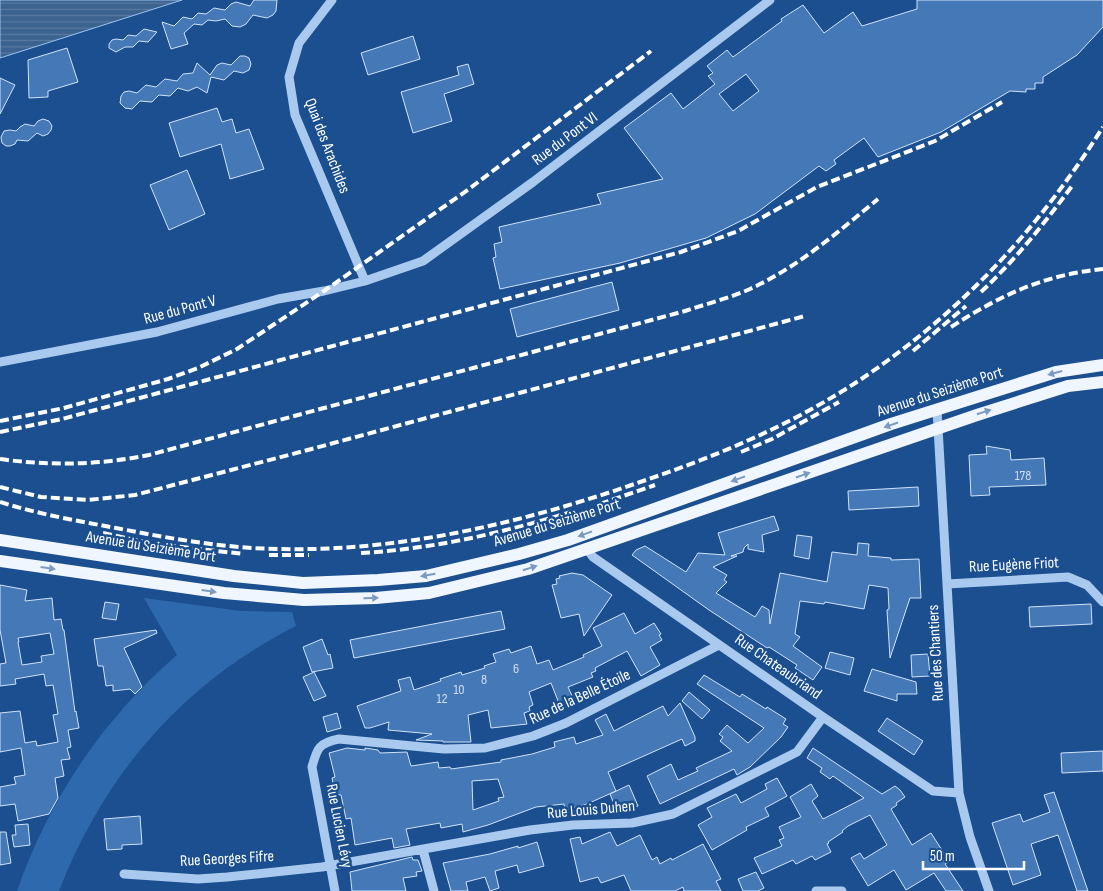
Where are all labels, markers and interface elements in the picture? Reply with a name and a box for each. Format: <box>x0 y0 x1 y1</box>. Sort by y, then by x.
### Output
street label: Quai des Arachides <box>300 96 354 196</box>
street label: Rue du Pont VI <box>528 108 602 170</box>
street label: Rue du Pont V <box>142 291 219 329</box>
street label: Avenue du Seizième Port <box>874 363 1005 422</box>
one-way arrow <box>1048 369 1063 377</box>
one-way arrow <box>977 408 992 416</box>
one-way arrow <box>883 421 898 429</box>
house number: 178 <box>1015 467 1031 484</box>
one-way arrow <box>796 471 811 479</box>
one-way arrow <box>730 475 745 483</box>
street label: Avenue du Seizième Port <box>490 495 623 552</box>
street label: Avenue du Seizième Port <box>84 527 217 567</box>
one-way arrow <box>577 531 592 538</box>
street label: Rue Eugène Friot <box>969 553 1060 577</box>
one-way arrow <box>41 564 57 572</box>
one-way arrow <box>523 564 538 572</box>
one-way arrow <box>419 572 435 580</box>
one-way arrow <box>201 587 217 595</box>
one-way arrow <box>363 594 379 602</box>
street label: Rue des Chantiers <box>924 604 948 702</box>
street label: Rue Chateaubriand <box>731 630 825 704</box>
house number: 6 <box>513 660 519 677</box>
street label: Rue de la Belle Étoile <box>526 665 634 729</box>
house number: 8 <box>481 671 487 688</box>
house number: 10 <box>453 681 465 698</box>
house number: 12 <box>437 690 448 707</box>
street label: Rue Lucien Lévy <box>322 782 356 870</box>
street label: Rue Louis Duhen <box>546 797 636 823</box>
scale bar <box>923 838 1024 870</box>
street label: Rue Georges Fifre <box>180 847 274 871</box>
text: 50 m <box>930 847 955 866</box>

